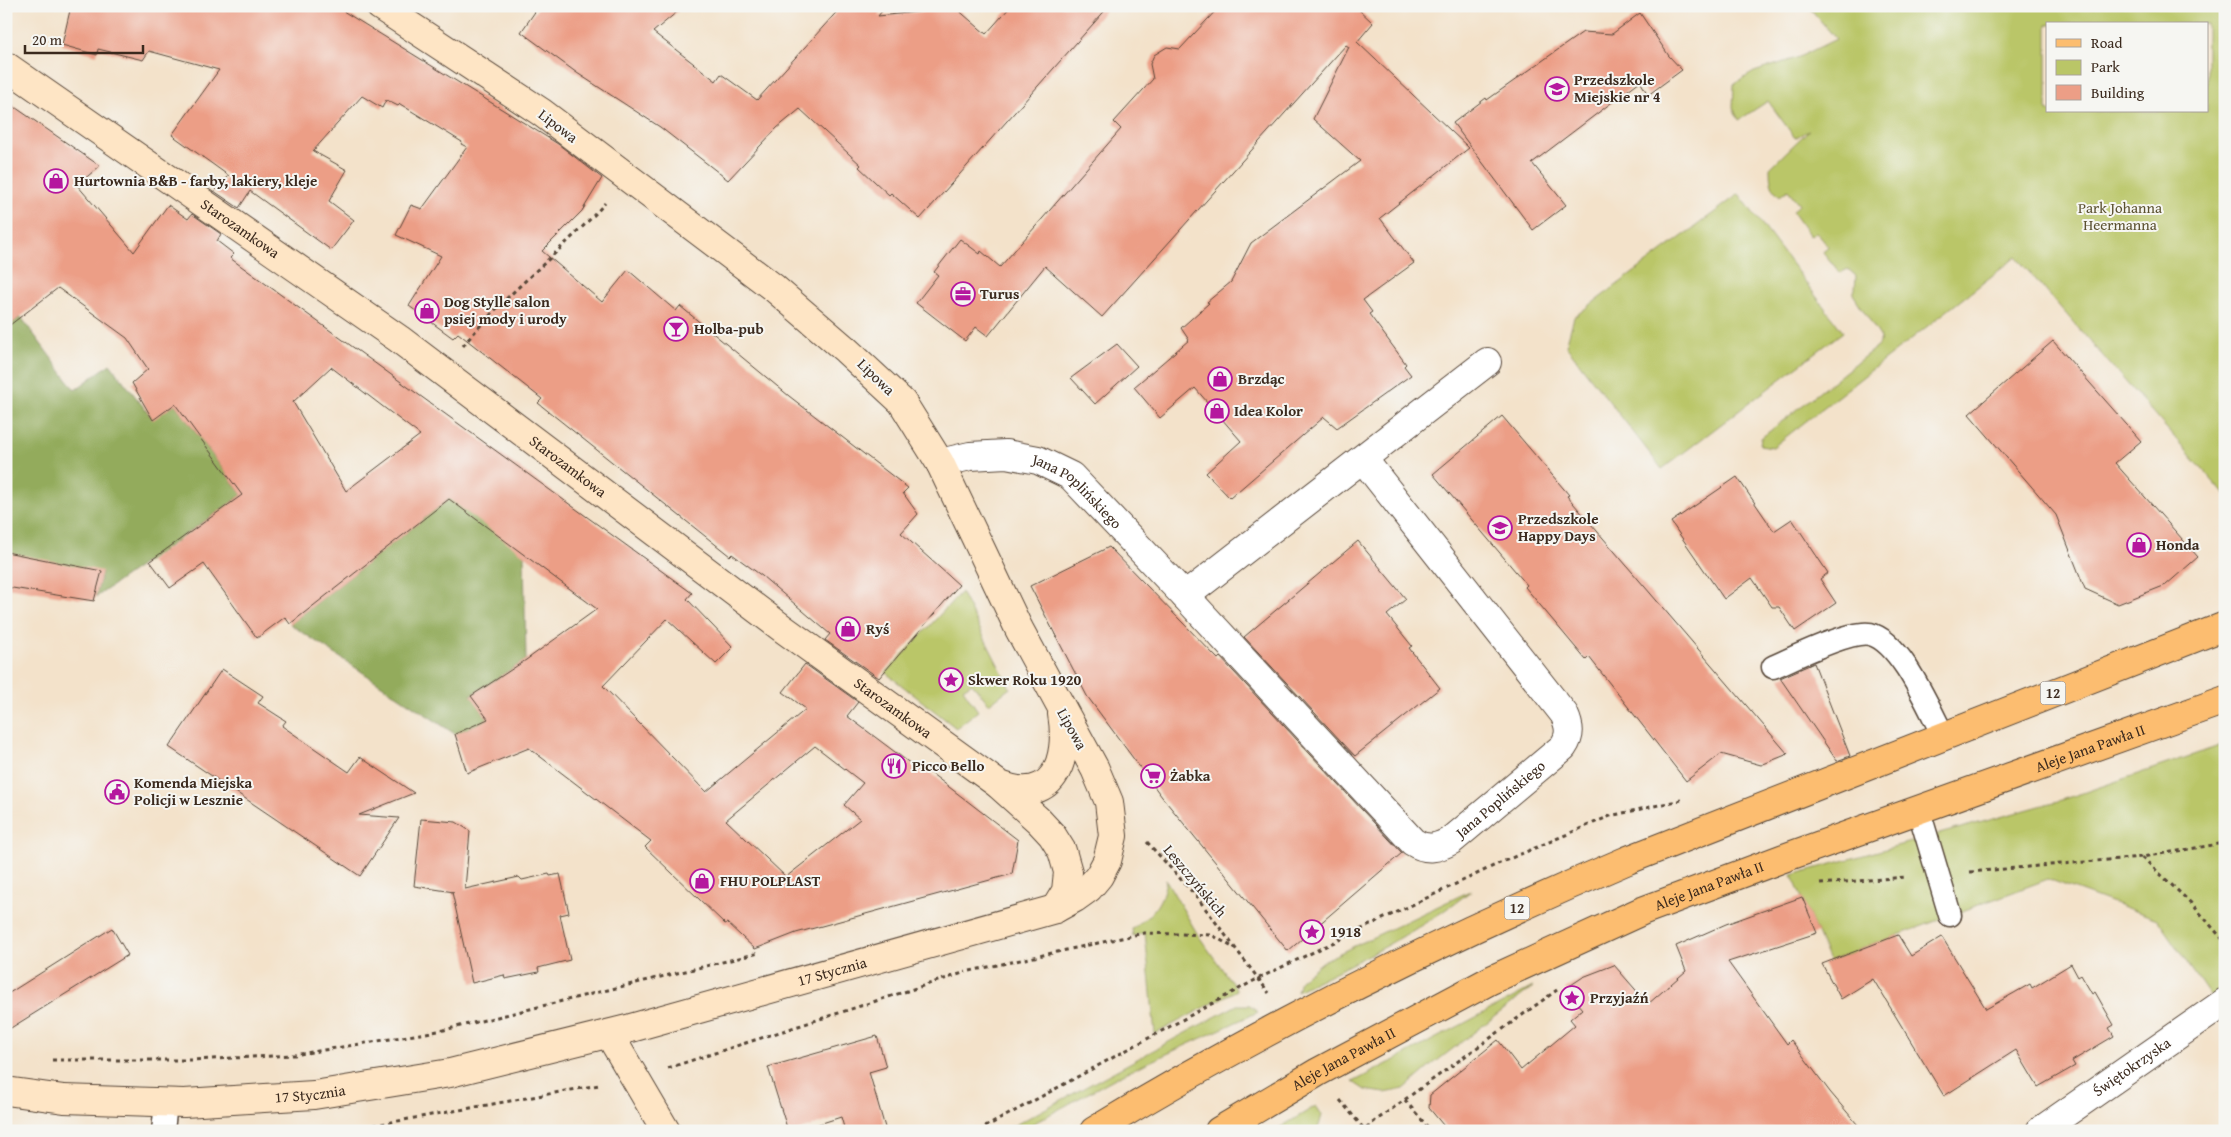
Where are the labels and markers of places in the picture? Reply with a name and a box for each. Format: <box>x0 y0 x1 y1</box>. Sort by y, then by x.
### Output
place label: Przedszkole Miejskie nr 4 <box>1574 69 1661 107</box>
school or university icon: Przedszkole Miejskie nr 4 <box>1544 76 1570 102</box>
shop icon: Hurtownia B&B - farby, lakiery, kleje <box>43 168 69 194</box>
place label: Hurtownia B&B - farby, lakiery, kleje <box>74 170 317 191</box>
office icon: Turus <box>950 281 976 307</box>
place label: Turus <box>980 283 1019 304</box>
place label: Dog Stylle salon psiej mody i urody <box>444 291 567 329</box>
shop icon: Dog Stylle salon psiej mody i urody <box>414 298 440 324</box>
bar icon: Holba-pub <box>663 316 689 342</box>
place label: Holba-pub <box>694 318 764 339</box>
shop icon: Brzdąc <box>1207 366 1233 392</box>
place label: Brzdąc <box>1238 368 1285 389</box>
shop icon: Idea Kolor <box>1204 398 1230 424</box>
place label: Idea Kolor <box>1234 400 1303 421</box>
place label: Przedszkole Happy Days <box>1518 508 1599 546</box>
school or university icon: Przedszkole Happy Days <box>1487 515 1513 541</box>
shop icon: Honda <box>2126 532 2152 558</box>
place label: Honda <box>2156 534 2200 555</box>
shop icon: Ryś <box>835 616 861 642</box>
place label: Ryś <box>866 618 889 639</box>
place icon: Skwer Roku 1920 <box>938 667 964 693</box>
place label: Skwer Roku 1920 <box>968 669 1081 690</box>
restaurant icon: Picco Bello <box>881 753 907 779</box>
place label: Picco Bello <box>912 755 984 776</box>
supermarket icon: Żabka <box>1140 763 1166 789</box>
place label: Żabka <box>1170 765 1211 786</box>
place label: Komenda Miejska Policji w Lesznie <box>134 772 253 810</box>
public building icon: Komenda Miejska Policji w Lesznie <box>104 779 130 805</box>
shop icon: FHU POLPLAST <box>689 868 715 894</box>
place label: FHU POLPLAST <box>720 870 821 891</box>
place icon: 1918 <box>1299 919 1325 945</box>
place label: 1918 <box>1330 921 1361 942</box>
place icon: Przyjaźń <box>1559 985 1585 1011</box>
place label: Przyjaźń <box>1590 987 1649 1008</box>

